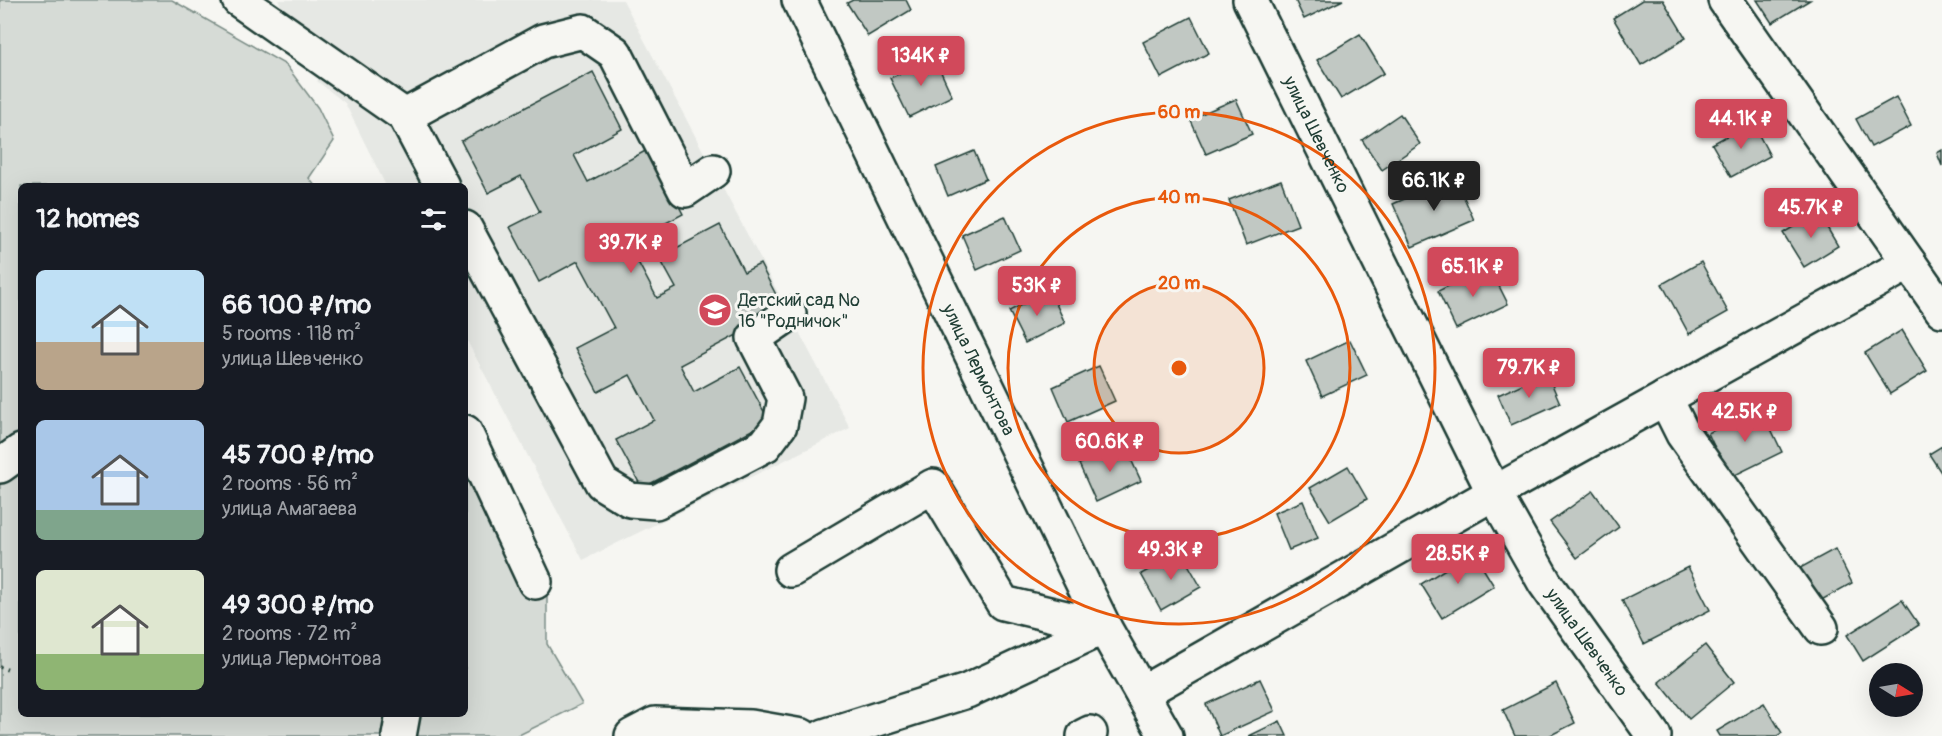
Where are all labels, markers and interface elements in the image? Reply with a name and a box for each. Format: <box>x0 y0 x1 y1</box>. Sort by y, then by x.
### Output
pin: 134K ₽ <box>872 36 970 87</box>
text: 134K ₽ <box>892 43 950 68</box>
street label: улица Шевченко <box>1277 72 1355 197</box>
pin: 44.1K ₽ <box>1686 99 1796 150</box>
text: 60 m <box>1158 101 1200 124</box>
text: 44.1K ₽ <box>1709 106 1773 131</box>
pin: 66.1K ₽ <box>1379 161 1489 212</box>
text: 66.1K ₽ <box>1402 168 1466 193</box>
text: 40 m <box>1158 186 1200 209</box>
pin: 45.7K ₽ <box>1756 188 1866 239</box>
text: 45.7K ₽ <box>1778 195 1844 220</box>
text: 12 homes <box>36 203 139 235</box>
icon: filters <box>417 203 450 236</box>
pin: 39.7K ₽ <box>576 223 686 274</box>
text: 39.7K ₽ <box>599 230 663 255</box>
pin: 65.1K ₽ <box>1418 247 1528 298</box>
text: 65.1K ₽ <box>1441 254 1505 279</box>
pin: 53K ₽ <box>995 266 1079 317</box>
text: 20 m <box>1158 272 1200 295</box>
text: 53K ₽ <box>1012 273 1062 298</box>
text: 66 100 ₽/mo <box>222 289 371 321</box>
place label: Детский сад № 16 "Родничок" <box>737 289 860 333</box>
school or university icon: Детский сад № 16 "Родничок" <box>697 292 733 328</box>
icon: home <box>84 294 156 366</box>
street label: улица Лермонтова <box>936 299 1020 439</box>
text: 5 rooms · 118 m² <box>222 321 361 346</box>
text: улица Шевченко <box>222 346 363 371</box>
pin: 79.7K ₽ <box>1474 348 1584 399</box>
text: 79.7K ₽ <box>1497 355 1561 380</box>
centre of rings <box>1169 358 1189 378</box>
pin: 42.5K ₽ <box>1690 392 1800 443</box>
text: 42.5K ₽ <box>1712 399 1778 424</box>
pin: 60.6K ₽ <box>1055 422 1165 473</box>
text: 60.6K ₽ <box>1075 429 1145 454</box>
text: 45 700 ₽/mo <box>222 439 374 471</box>
icon: home <box>84 444 156 516</box>
text: 2 rooms · 56 m² <box>222 471 358 496</box>
text: улица Амагаева <box>222 496 357 521</box>
pin: 49.3K ₽ <box>1116 530 1226 581</box>
pin: 28.5K ₽ <box>1403 534 1513 585</box>
text: 49.3K ₽ <box>1138 537 1204 562</box>
text: 28.5K ₽ <box>1426 541 1490 566</box>
street label: улица Шевченко <box>1540 583 1633 701</box>
text: 49 300 ₽/mo <box>222 589 374 621</box>
icon: home <box>84 594 156 666</box>
text: 2 rooms · 72 m² <box>222 621 357 646</box>
text: улица Лермонтова <box>222 646 381 671</box>
north arrow <box>1869 663 1923 717</box>
map controls <box>1869 663 1923 717</box>

